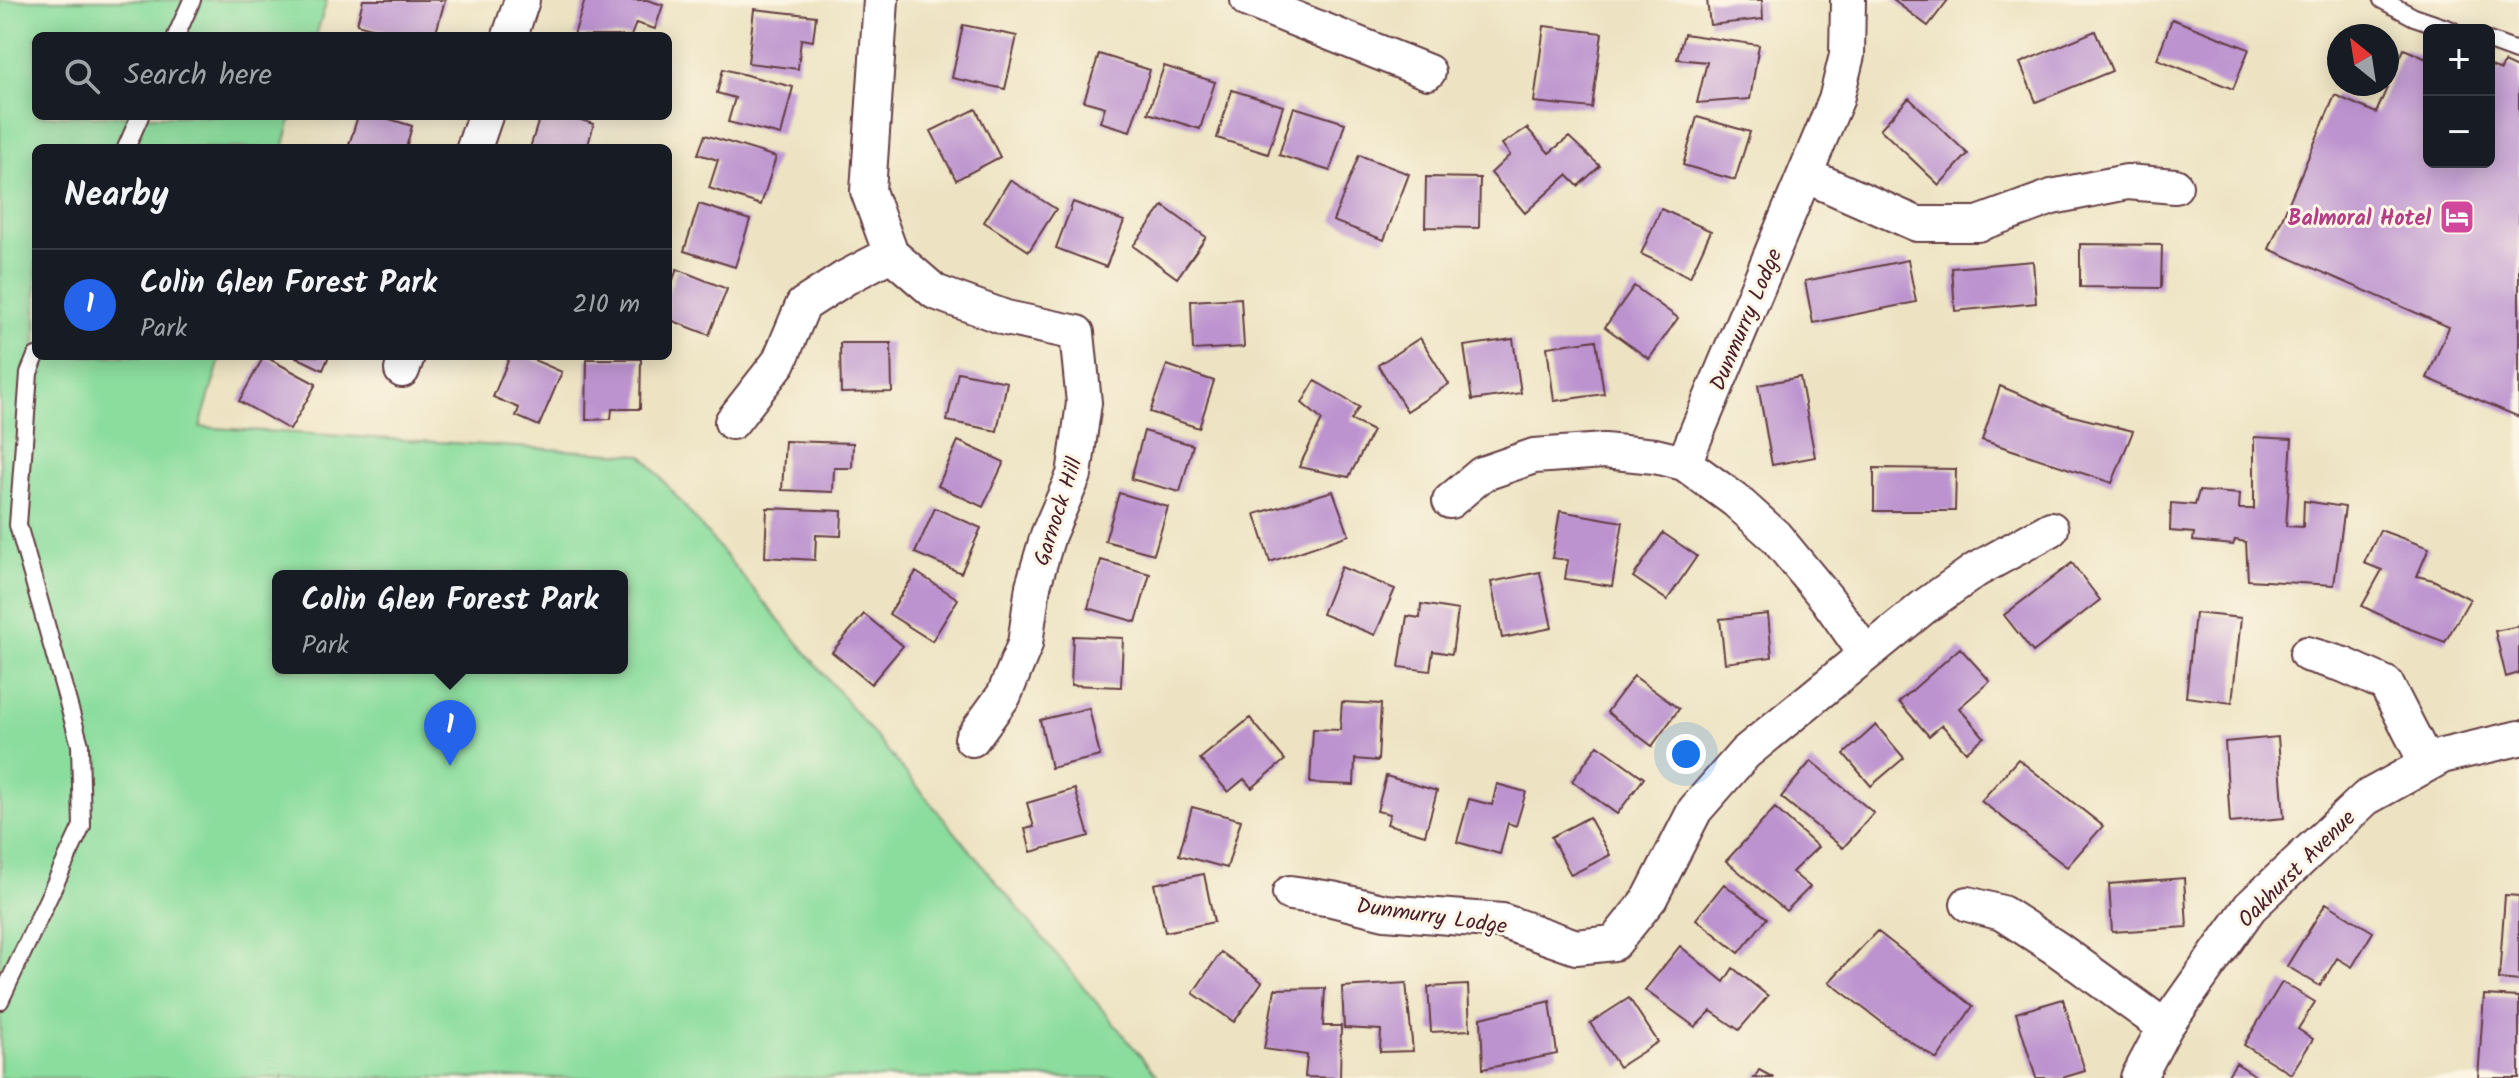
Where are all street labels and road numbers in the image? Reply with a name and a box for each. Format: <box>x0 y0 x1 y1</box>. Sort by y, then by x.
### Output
street label: Dunmurry Lodge <box>1702 243 1793 397</box>
street label: Garnock Hill <box>1025 452 1094 571</box>
street label: Oakhurst Avenue <box>2230 802 2365 937</box>
street label: Dunmurry Lodge <box>1354 890 1509 945</box>

